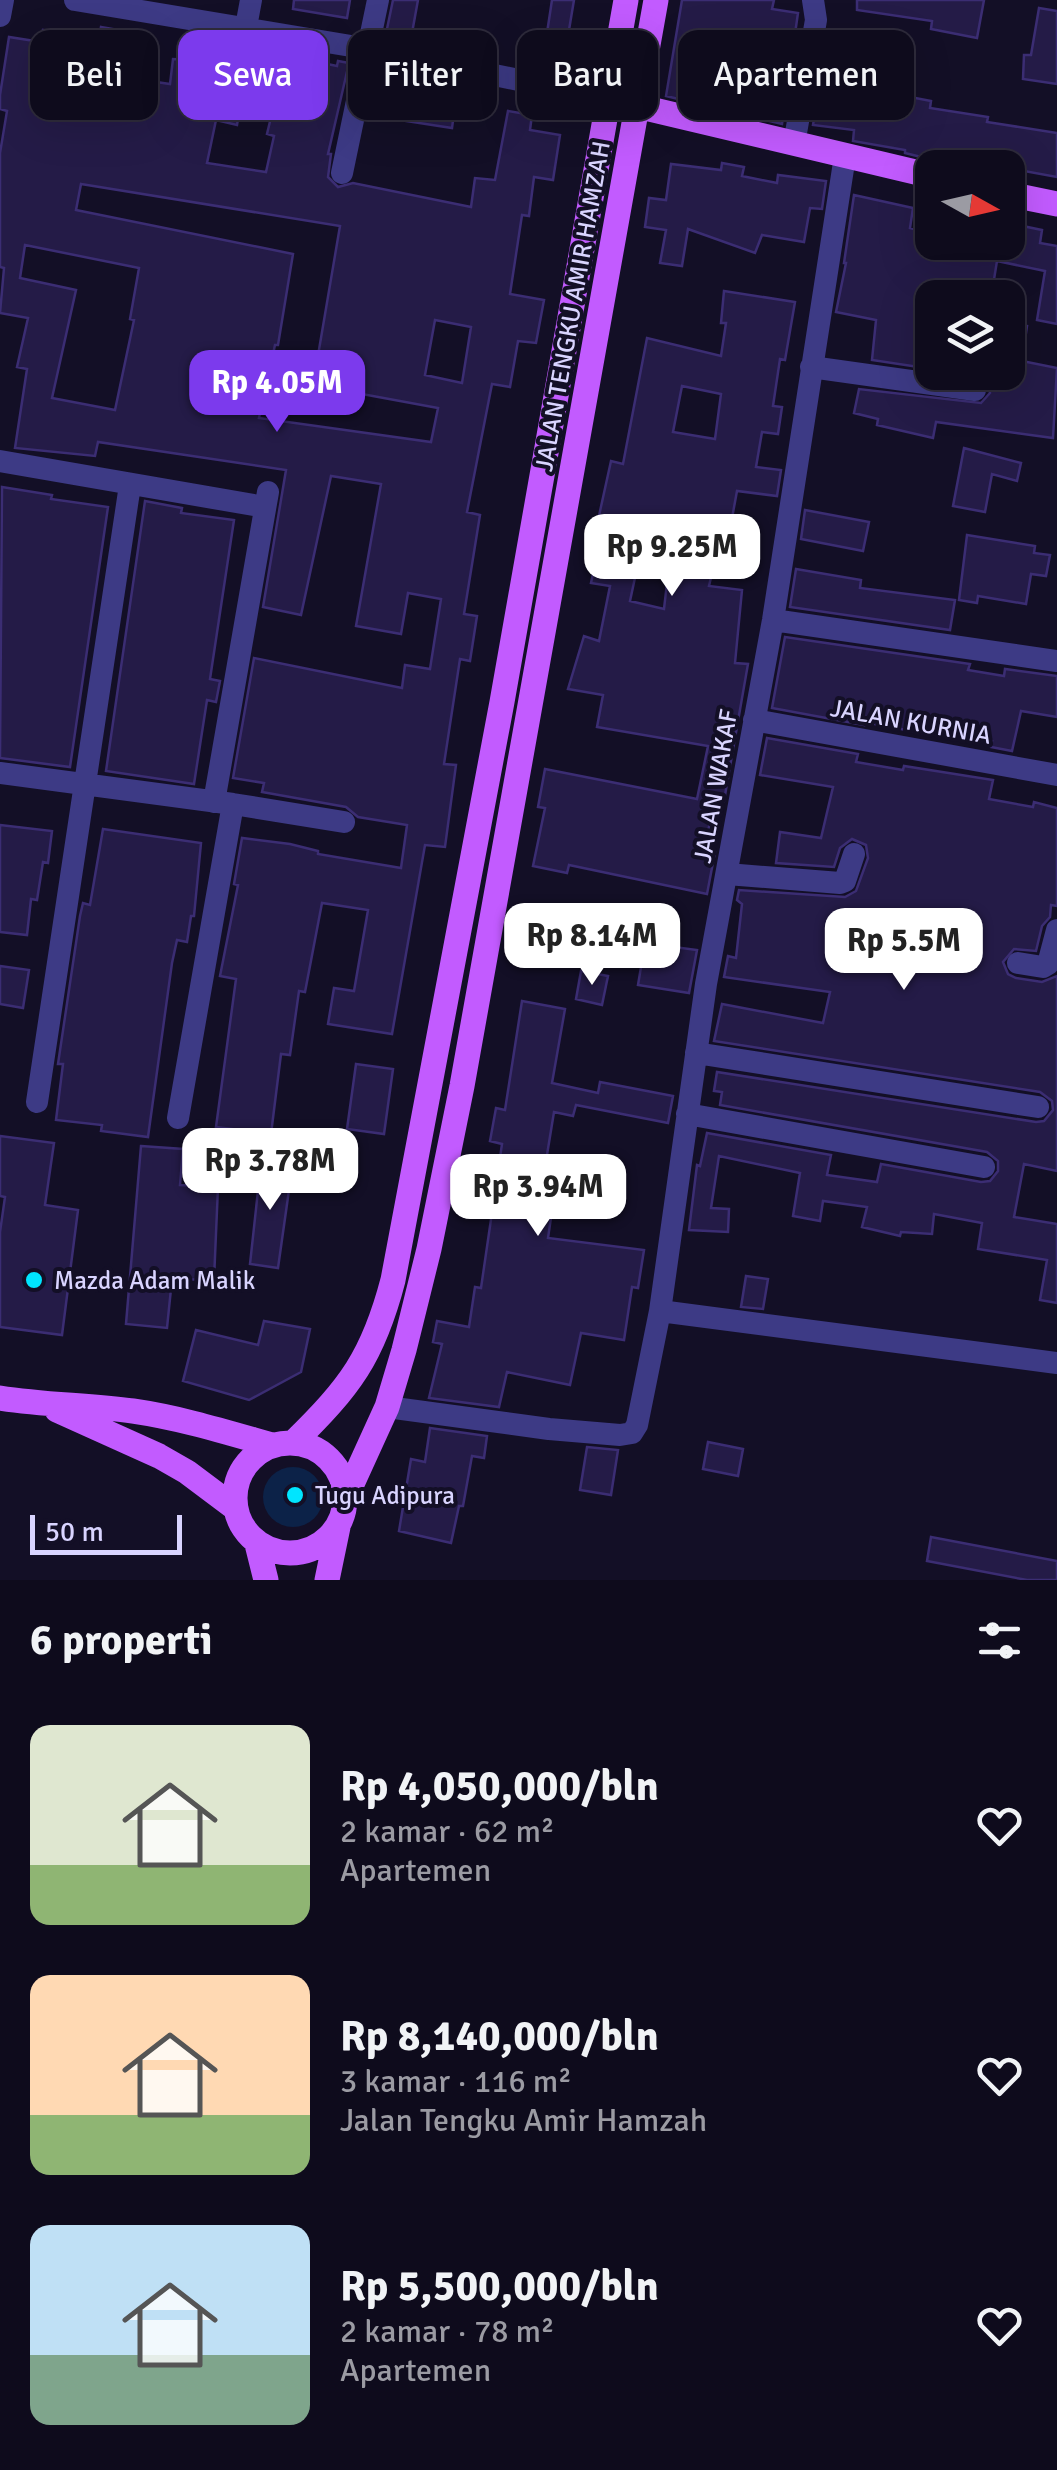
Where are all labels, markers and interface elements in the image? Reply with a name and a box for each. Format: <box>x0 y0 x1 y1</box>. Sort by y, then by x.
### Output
chip: Beli <box>30 30 158 120</box>
chip: Sewa <box>178 30 328 120</box>
chip: Filter <box>348 30 497 120</box>
chip: Baru <box>517 30 658 120</box>
chip: Apartemen <box>678 30 914 120</box>
street label: JALAN TENGKU AMIR HAMZAH <box>528 138 617 474</box>
north arrow <box>915 150 1025 260</box>
map controls <box>915 150 1025 390</box>
button: layers <box>915 280 1025 390</box>
pin: Rp 4.05M <box>174 350 380 435</box>
text: Rp 4.05M <box>211 363 343 402</box>
pin: Rp 9.25M <box>569 514 775 599</box>
text: Rp 9.25M <box>606 527 738 566</box>
street label: JALAN KURNIA <box>828 692 994 751</box>
street label: JALAN WAKAF <box>687 707 744 865</box>
pin: Rp 8.14M <box>489 903 695 988</box>
pin: Rp 5.5M <box>812 908 996 993</box>
text: Rp 8.14M <box>526 916 658 955</box>
text: Rp 5.5M <box>847 921 961 960</box>
pin: Rp 3.78M <box>167 1128 373 1213</box>
text: Rp 3.78M <box>204 1141 336 1180</box>
pin: Rp 3.94M <box>435 1154 641 1239</box>
text: Rp 3.94M <box>472 1167 604 1206</box>
place label: Mazda Adam Malik <box>54 1265 256 1296</box>
marker: Mazda Adam Malik <box>23 1269 45 1291</box>
place label: Tugu Adipura <box>315 1480 455 1511</box>
marker: Tugu Adipura <box>284 1484 306 1506</box>
scale bar <box>30 1510 182 1554</box>
text: 50 m <box>45 1515 104 1549</box>
icon: filters <box>972 1613 1027 1668</box>
text: 6 properti <box>30 1615 213 1666</box>
text: Rp 4,050,000/bln <box>340 1761 659 1812</box>
icon: home <box>110 1765 230 1885</box>
icon: heart <box>972 1798 1027 1853</box>
text: 2 kamar · 62 m² <box>340 1812 554 1851</box>
text: Apartemen <box>340 1851 491 1890</box>
text: Rp 8,140,000/bln <box>340 2011 659 2062</box>
icon: home <box>110 2015 230 2135</box>
icon: heart <box>972 2048 1027 2103</box>
text: 3 kamar · 116 m² <box>340 2062 572 2101</box>
text: Jalan Tengku Amir Hamzah <box>340 2101 707 2140</box>
text: Rp 5,500,000/bln <box>340 2261 659 2312</box>
icon: home <box>110 2265 230 2385</box>
icon: heart <box>972 2298 1027 2353</box>
text: 2 kamar · 78 m² <box>340 2312 554 2351</box>
text: Apartemen <box>340 2351 491 2390</box>

